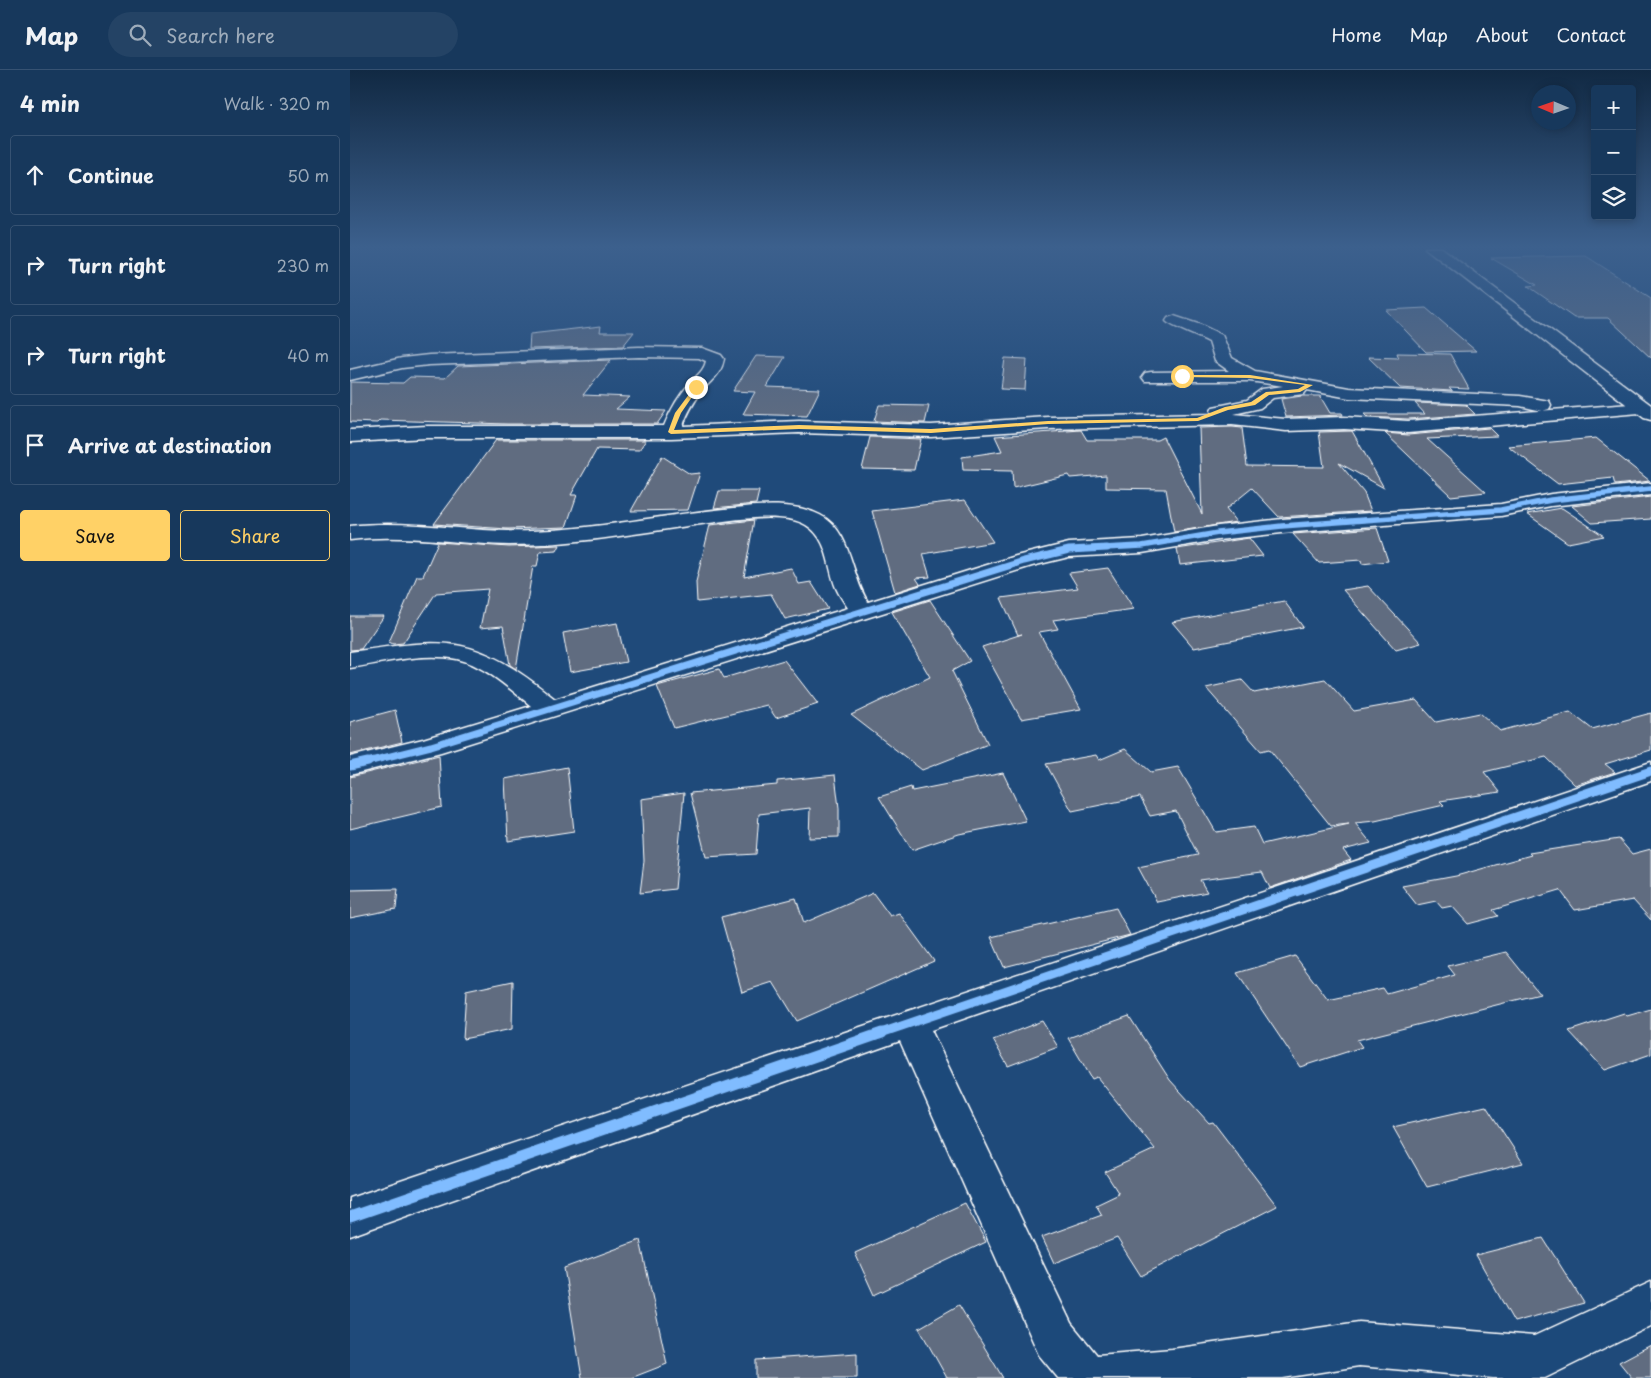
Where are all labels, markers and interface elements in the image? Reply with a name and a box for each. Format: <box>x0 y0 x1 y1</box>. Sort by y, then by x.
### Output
search box <box>108 12 458 57</box>
text: Map <box>25 17 78 53</box>
icon: search <box>126 21 154 49</box>
text: Search here <box>166 21 275 49</box>
text: Home <box>1331 21 1381 48</box>
text: Map <box>1409 21 1448 48</box>
text: About <box>1476 21 1528 48</box>
text: Contact <box>1556 21 1626 48</box>
north arrow <box>1531 85 1576 130</box>
map controls <box>1591 85 1636 220</box>
button: + <box>1591 85 1636 130</box>
text: 4 min <box>20 87 80 119</box>
text: Walk · 320 m <box>224 91 330 115</box>
button: − <box>1591 130 1636 175</box>
icon: ahead <box>21 161 49 189</box>
text: Continue <box>68 161 154 189</box>
text: 50 m <box>288 163 329 187</box>
button: layers <box>1591 175 1636 220</box>
icon: right <box>21 251 49 279</box>
text: Turn right <box>68 251 166 279</box>
text: 230 m <box>277 253 329 277</box>
icon: right <box>21 341 49 369</box>
text: Turn right <box>68 341 166 369</box>
text: 40 m <box>287 343 329 367</box>
route start <box>1171 365 1194 388</box>
route end <box>685 376 708 399</box>
icon: arrive <box>21 431 49 459</box>
text: Arrive at destination <box>68 431 272 459</box>
button: Save <box>20 510 170 561</box>
button: Share <box>180 510 330 561</box>

